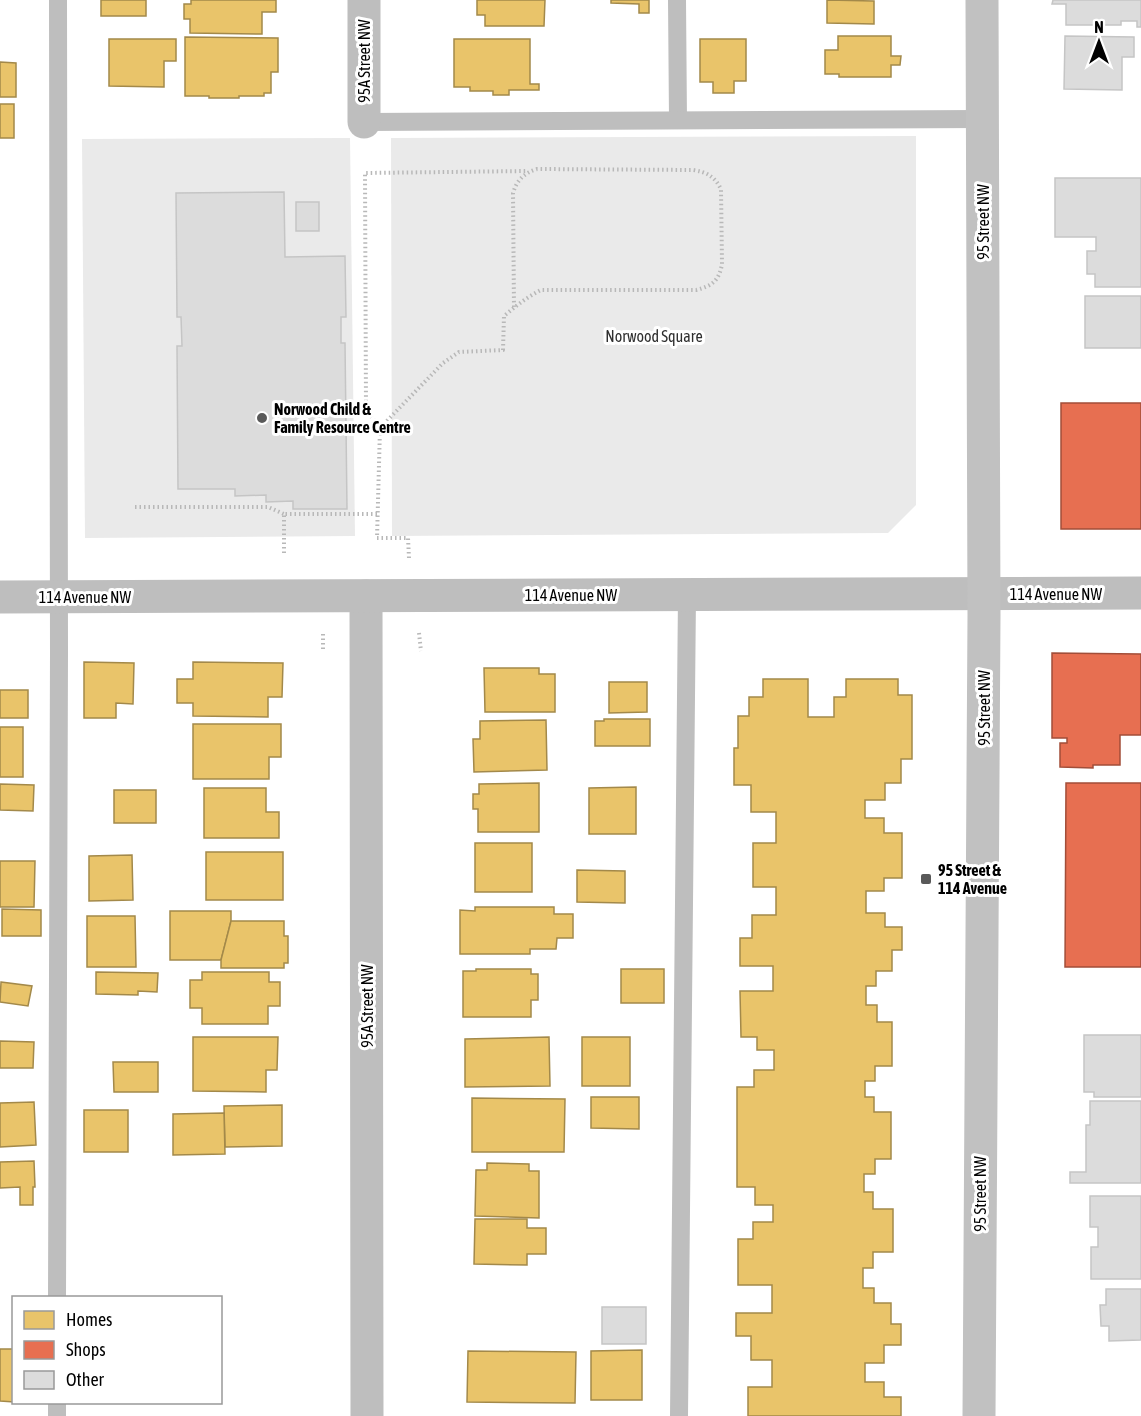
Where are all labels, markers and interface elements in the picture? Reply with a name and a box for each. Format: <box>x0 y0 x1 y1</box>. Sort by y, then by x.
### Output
north arrow <box>1069 12 1129 72</box>
text: N <box>1094 18 1104 36</box>
street label: 95A Street NW <box>355 19 373 103</box>
street label: 95 Street NW <box>974 184 992 260</box>
park label: Norwood Square <box>605 327 703 346</box>
place label: Norwood Child & Family Resource Centre <box>274 400 411 436</box>
marker: Norwood Child & Family Resource Centre <box>255 411 269 425</box>
street label: 114 Avenue NW <box>1010 585 1103 603</box>
street label: 114 Avenue NW <box>525 586 618 604</box>
street label: 114 Avenue NW <box>39 588 132 606</box>
street label: 95 Street NW <box>975 670 993 746</box>
place label: 95 Street & 114 Avenue <box>938 861 1007 897</box>
marker: 95 Street & 114 Avenue <box>919 872 933 886</box>
street label: 95A Street NW <box>358 964 376 1048</box>
street label: 95 Street NW <box>971 1156 989 1232</box>
legend <box>12 1296 222 1404</box>
text: Homes <box>66 1309 112 1330</box>
text: Shops <box>66 1339 106 1360</box>
text: Other <box>66 1369 105 1390</box>

